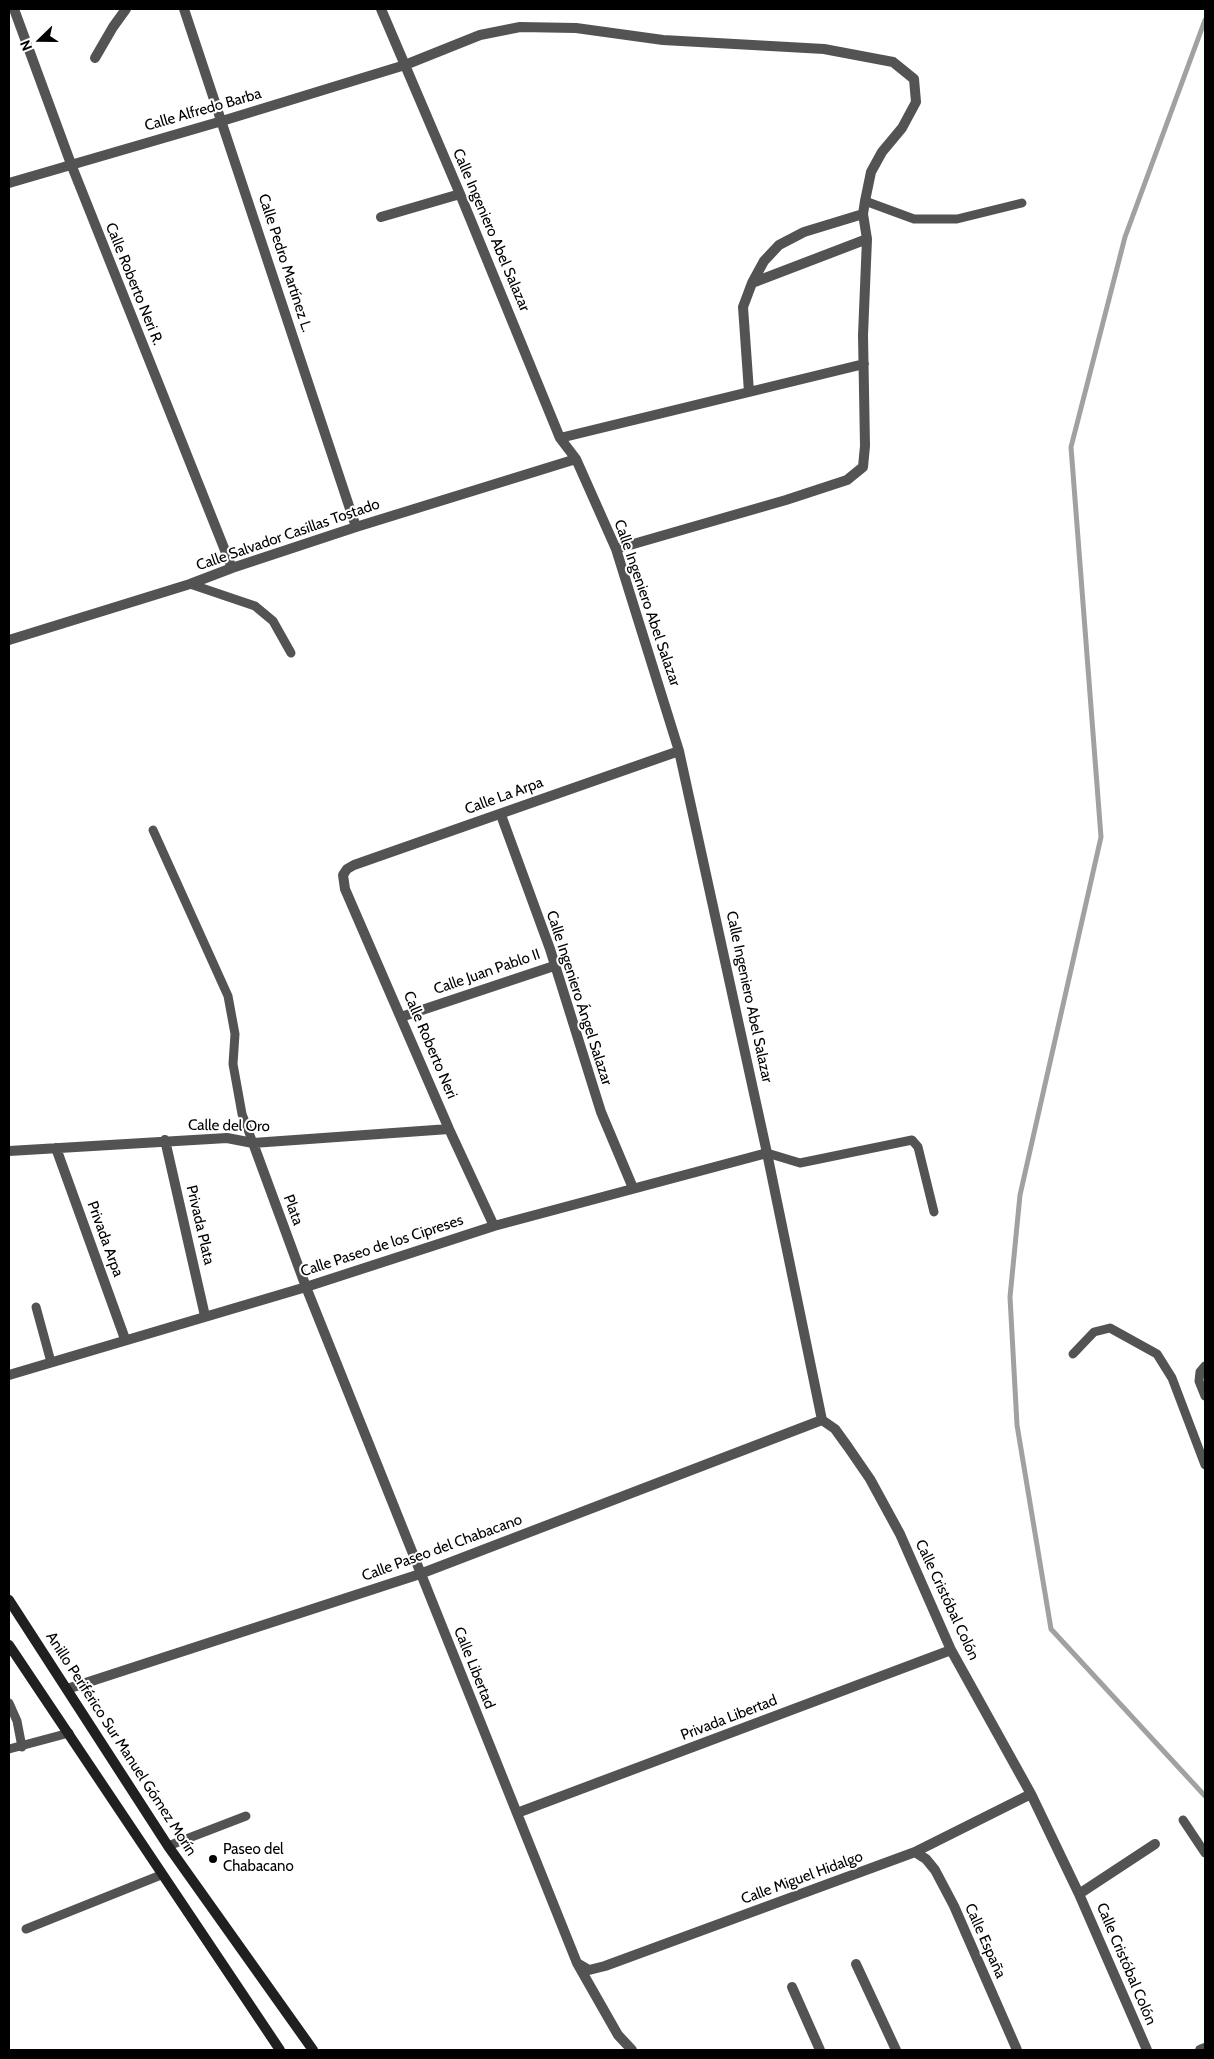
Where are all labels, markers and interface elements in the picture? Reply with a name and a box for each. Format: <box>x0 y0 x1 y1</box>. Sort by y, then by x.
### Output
north arrow <box>15 15 65 65</box>
text: N <box>16 38 36 54</box>
street label: Calle Alfredo Barba <box>142 85 264 135</box>
street label: Calle Ingeniero Abel Salazar <box>449 146 533 314</box>
street label: Calle Pedro Martínez L. <box>254 192 316 334</box>
street label: Calle Roberto Neri R. <box>101 220 167 348</box>
street label: Calle Salvador Casillas Tostado <box>194 495 382 575</box>
street label: Calle Ingeniero Abel Salazar <box>610 517 684 689</box>
street label: Calle La Arpa <box>462 773 546 819</box>
street label: Calle Ingeniero Ángel Salazar <box>542 908 616 1088</box>
street label: Calle Ingeniero Abel Salazar <box>722 910 776 1084</box>
street label: Calle Juan Pablo II <box>431 945 543 999</box>
street label: Calle Roberto Neri <box>399 989 461 1101</box>
street label: Calle del Oro <box>188 1116 270 1136</box>
street label: Privada Plata <box>182 1183 218 1267</box>
street label: Plata <box>279 1192 307 1228</box>
street label: Privada Arpa <box>83 1199 127 1279</box>
street label: Calle Paseo de los Cipreses <box>298 1211 466 1281</box>
street label: Calle Paseo del Chabacano <box>359 1511 525 1585</box>
street label: Calle Cristóbal Colón <box>911 1537 983 1663</box>
street label: Calle Libertad <box>449 1625 499 1711</box>
street label: Anillo Periférico Sur Manuel Gómez Morín <box>42 1629 200 1859</box>
street label: Privada Libertad <box>678 1691 780 1745</box>
place label: Paseo del Chabacano <box>223 1841 294 1876</box>
street label: Calle Miguel Hidalgo <box>739 1848 865 1908</box>
marker: Paseo del Chabacano <box>207 1853 219 1865</box>
street label: Calle Cristóbal Colón <box>1092 1900 1160 2028</box>
street label: Calle España <box>960 1901 1010 1981</box>

